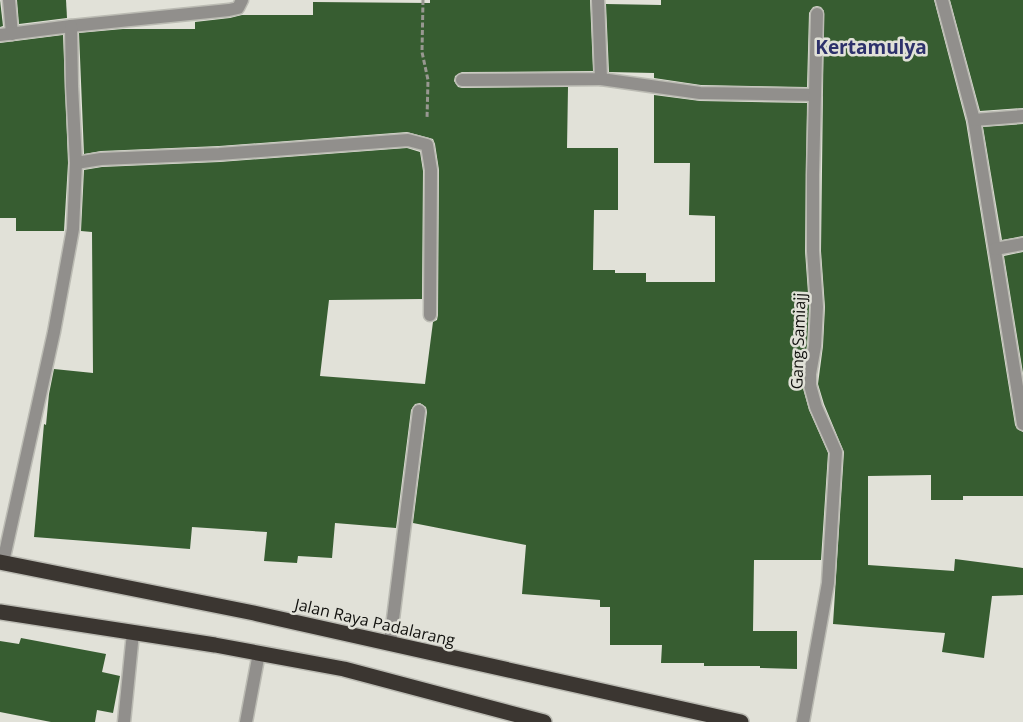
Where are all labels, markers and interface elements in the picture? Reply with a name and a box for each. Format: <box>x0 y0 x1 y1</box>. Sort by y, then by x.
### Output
district label: Kertamulya <box>815 34 927 60</box>
street label: Gang Samiajj <box>785 292 811 390</box>
street label: Jalan Raya Padalarang <box>291 592 458 651</box>

